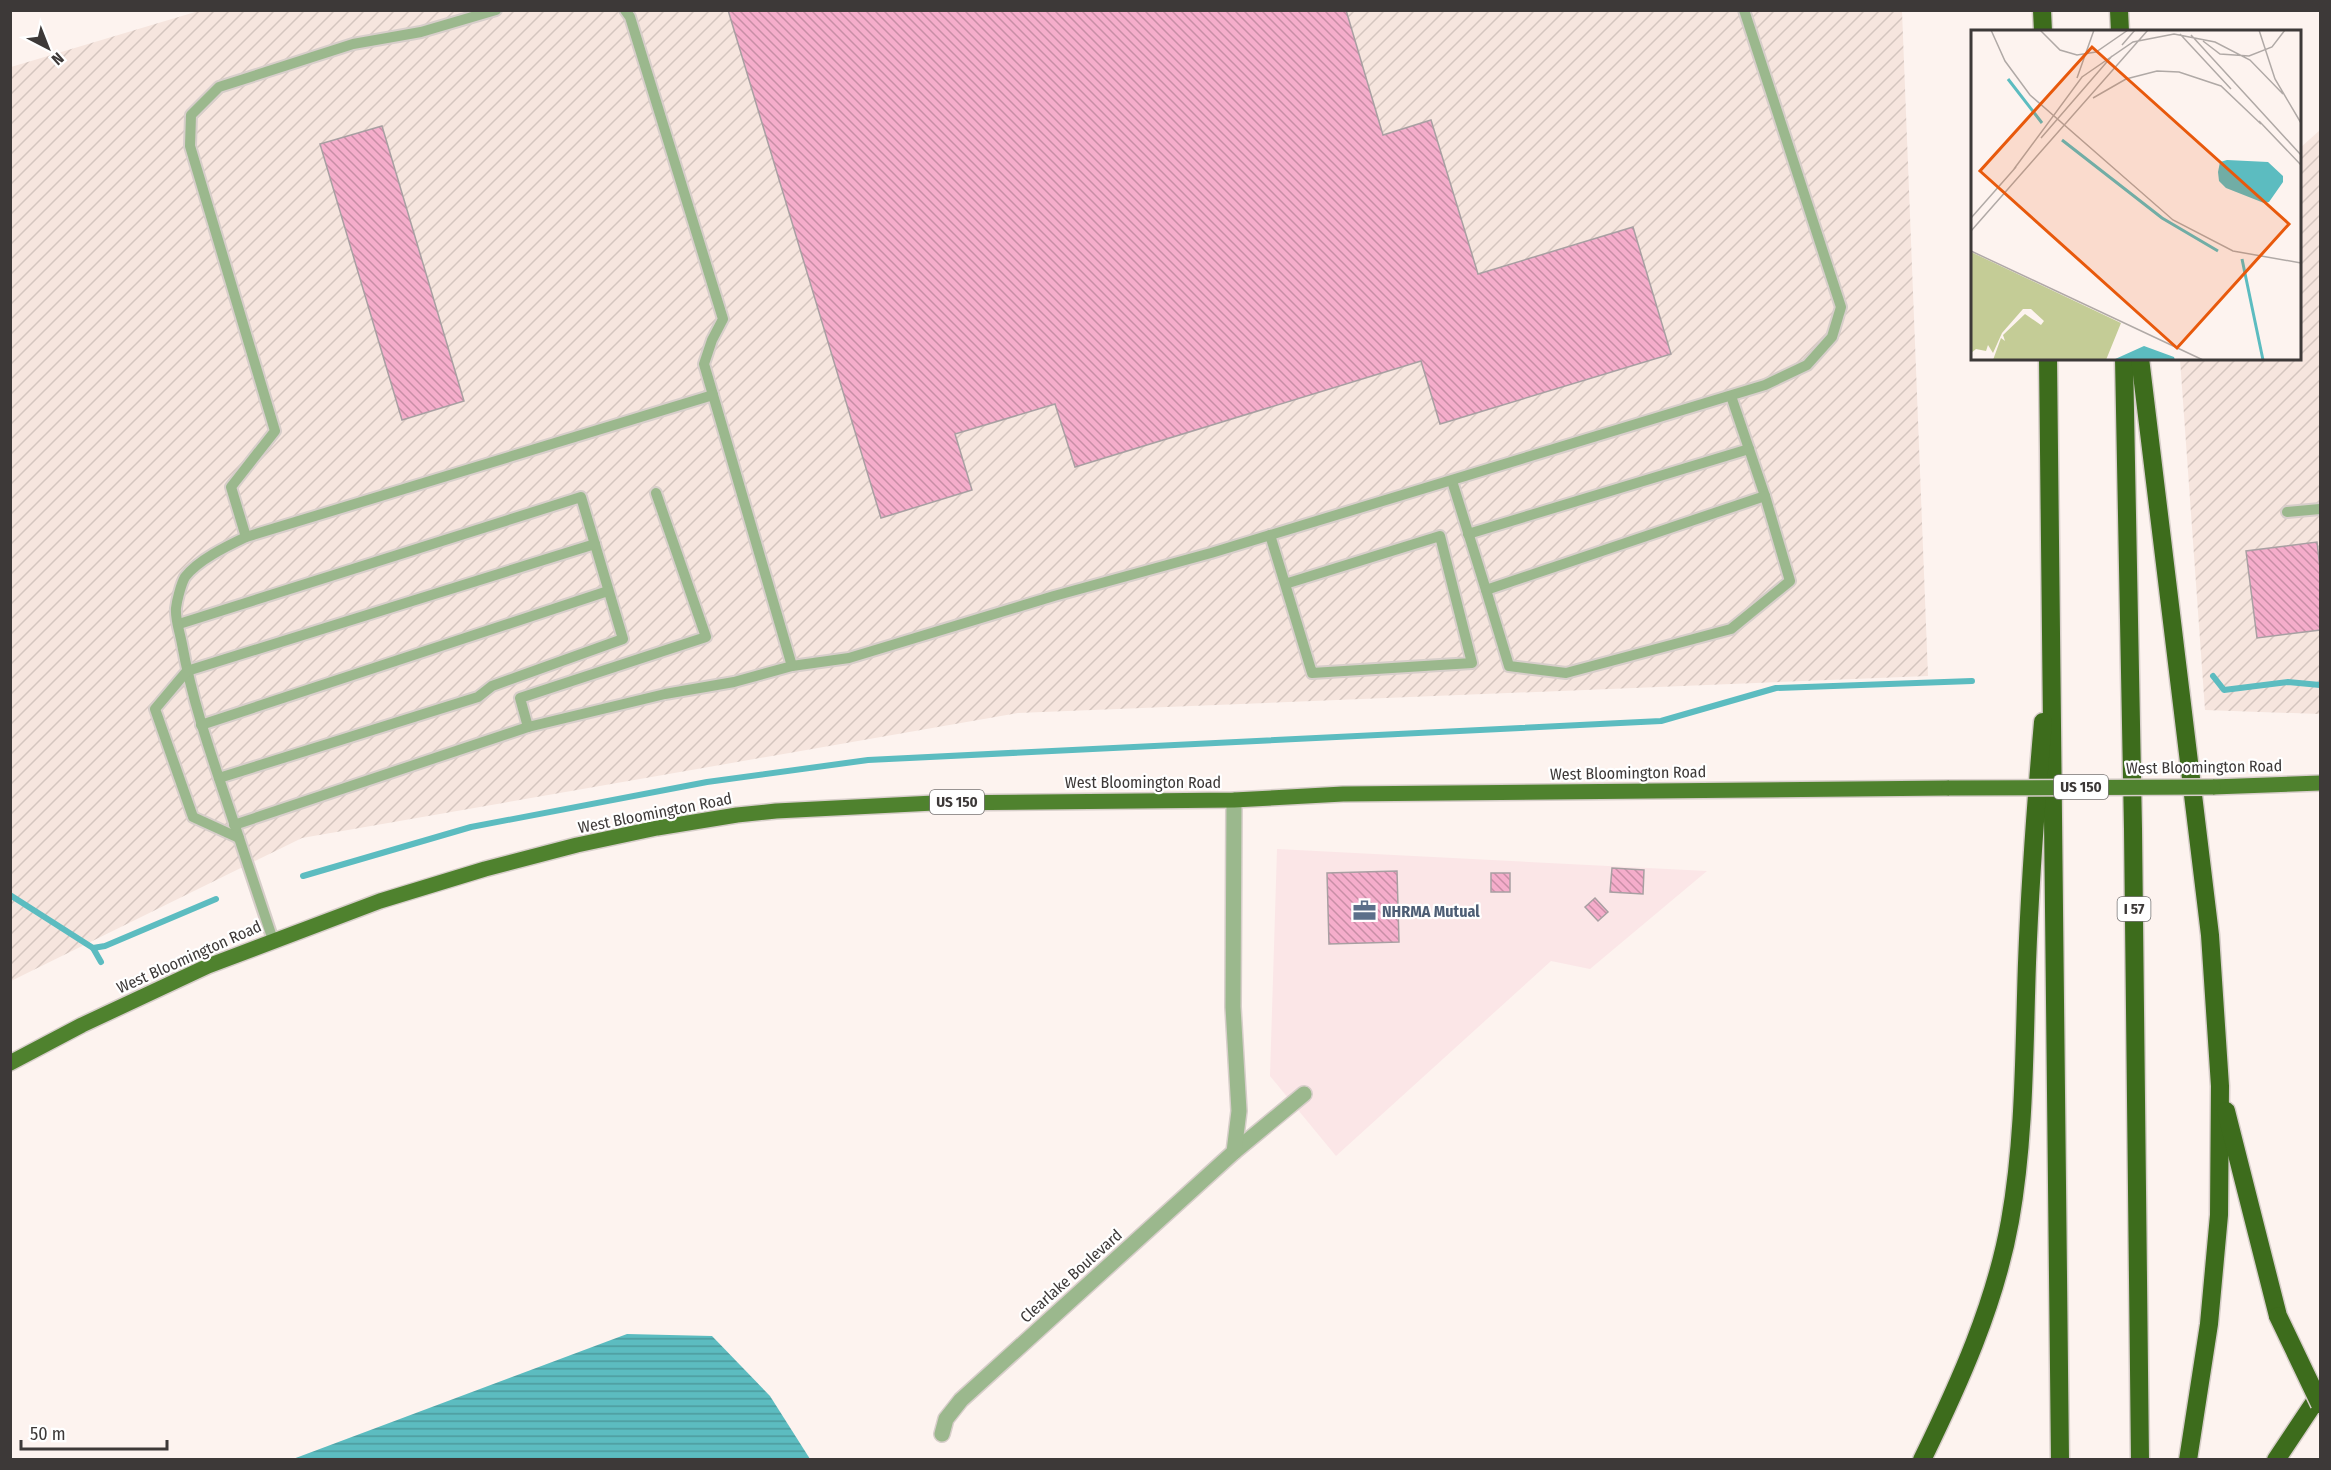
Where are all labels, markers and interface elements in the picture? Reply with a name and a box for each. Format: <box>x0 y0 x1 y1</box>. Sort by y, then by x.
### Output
north arrow <box>18 18 78 78</box>
inset map <box>1971 30 2301 360</box>
text: N <box>48 49 68 69</box>
street label: West Bloomington Road <box>2126 756 2282 778</box>
street label: West Bloomington Road <box>1550 762 1706 784</box>
street label: West Bloomington Road <box>1065 773 1221 792</box>
road number: US 150 <box>2054 775 2108 799</box>
street label: West Bloomington Road <box>576 789 734 837</box>
road number: US 150 <box>930 790 984 814</box>
road number: I 57 <box>2118 897 2150 921</box>
office icon: NHRMA Mutual <box>1351 898 1377 924</box>
place label: NHRMA Mutual <box>1382 902 1480 921</box>
street label: West Bloomington Road <box>114 917 264 997</box>
street label: Clearlake Boulevard <box>1016 1225 1126 1327</box>
scale bar <box>21 1413 166 1451</box>
text: 50 m <box>30 1423 66 1445</box>

